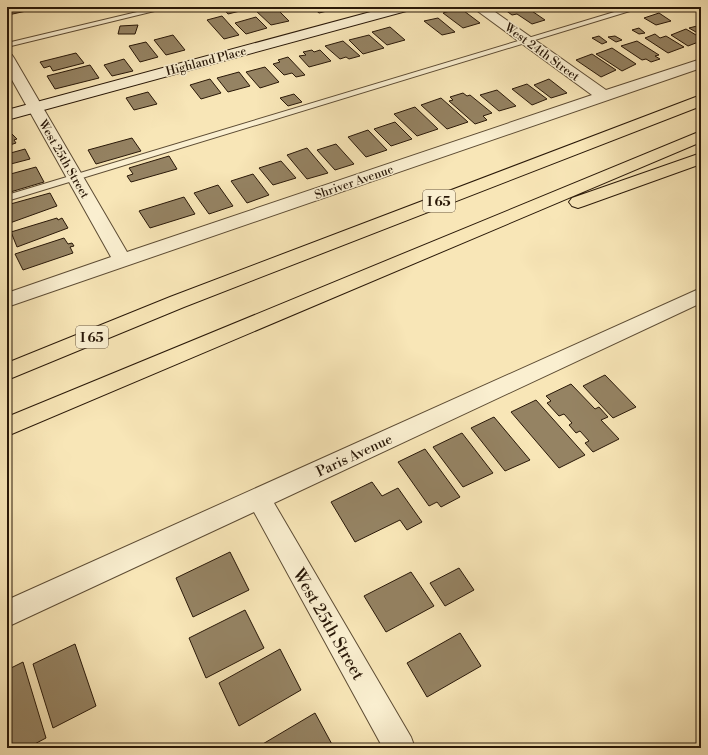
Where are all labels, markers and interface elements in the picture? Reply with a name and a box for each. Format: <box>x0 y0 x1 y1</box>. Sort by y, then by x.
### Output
street label: West 24th Street <box>501 20 583 85</box>
street label: Highland Place <box>164 44 248 79</box>
street label: West 25th Street <box>34 116 93 202</box>
street label: Shriver Avenue <box>313 162 396 203</box>
road number: I 65 <box>423 190 455 212</box>
road number: I 65 <box>76 326 108 348</box>
street label: Paris Avenue <box>313 430 395 481</box>
street label: West 25th Street <box>287 564 369 684</box>

